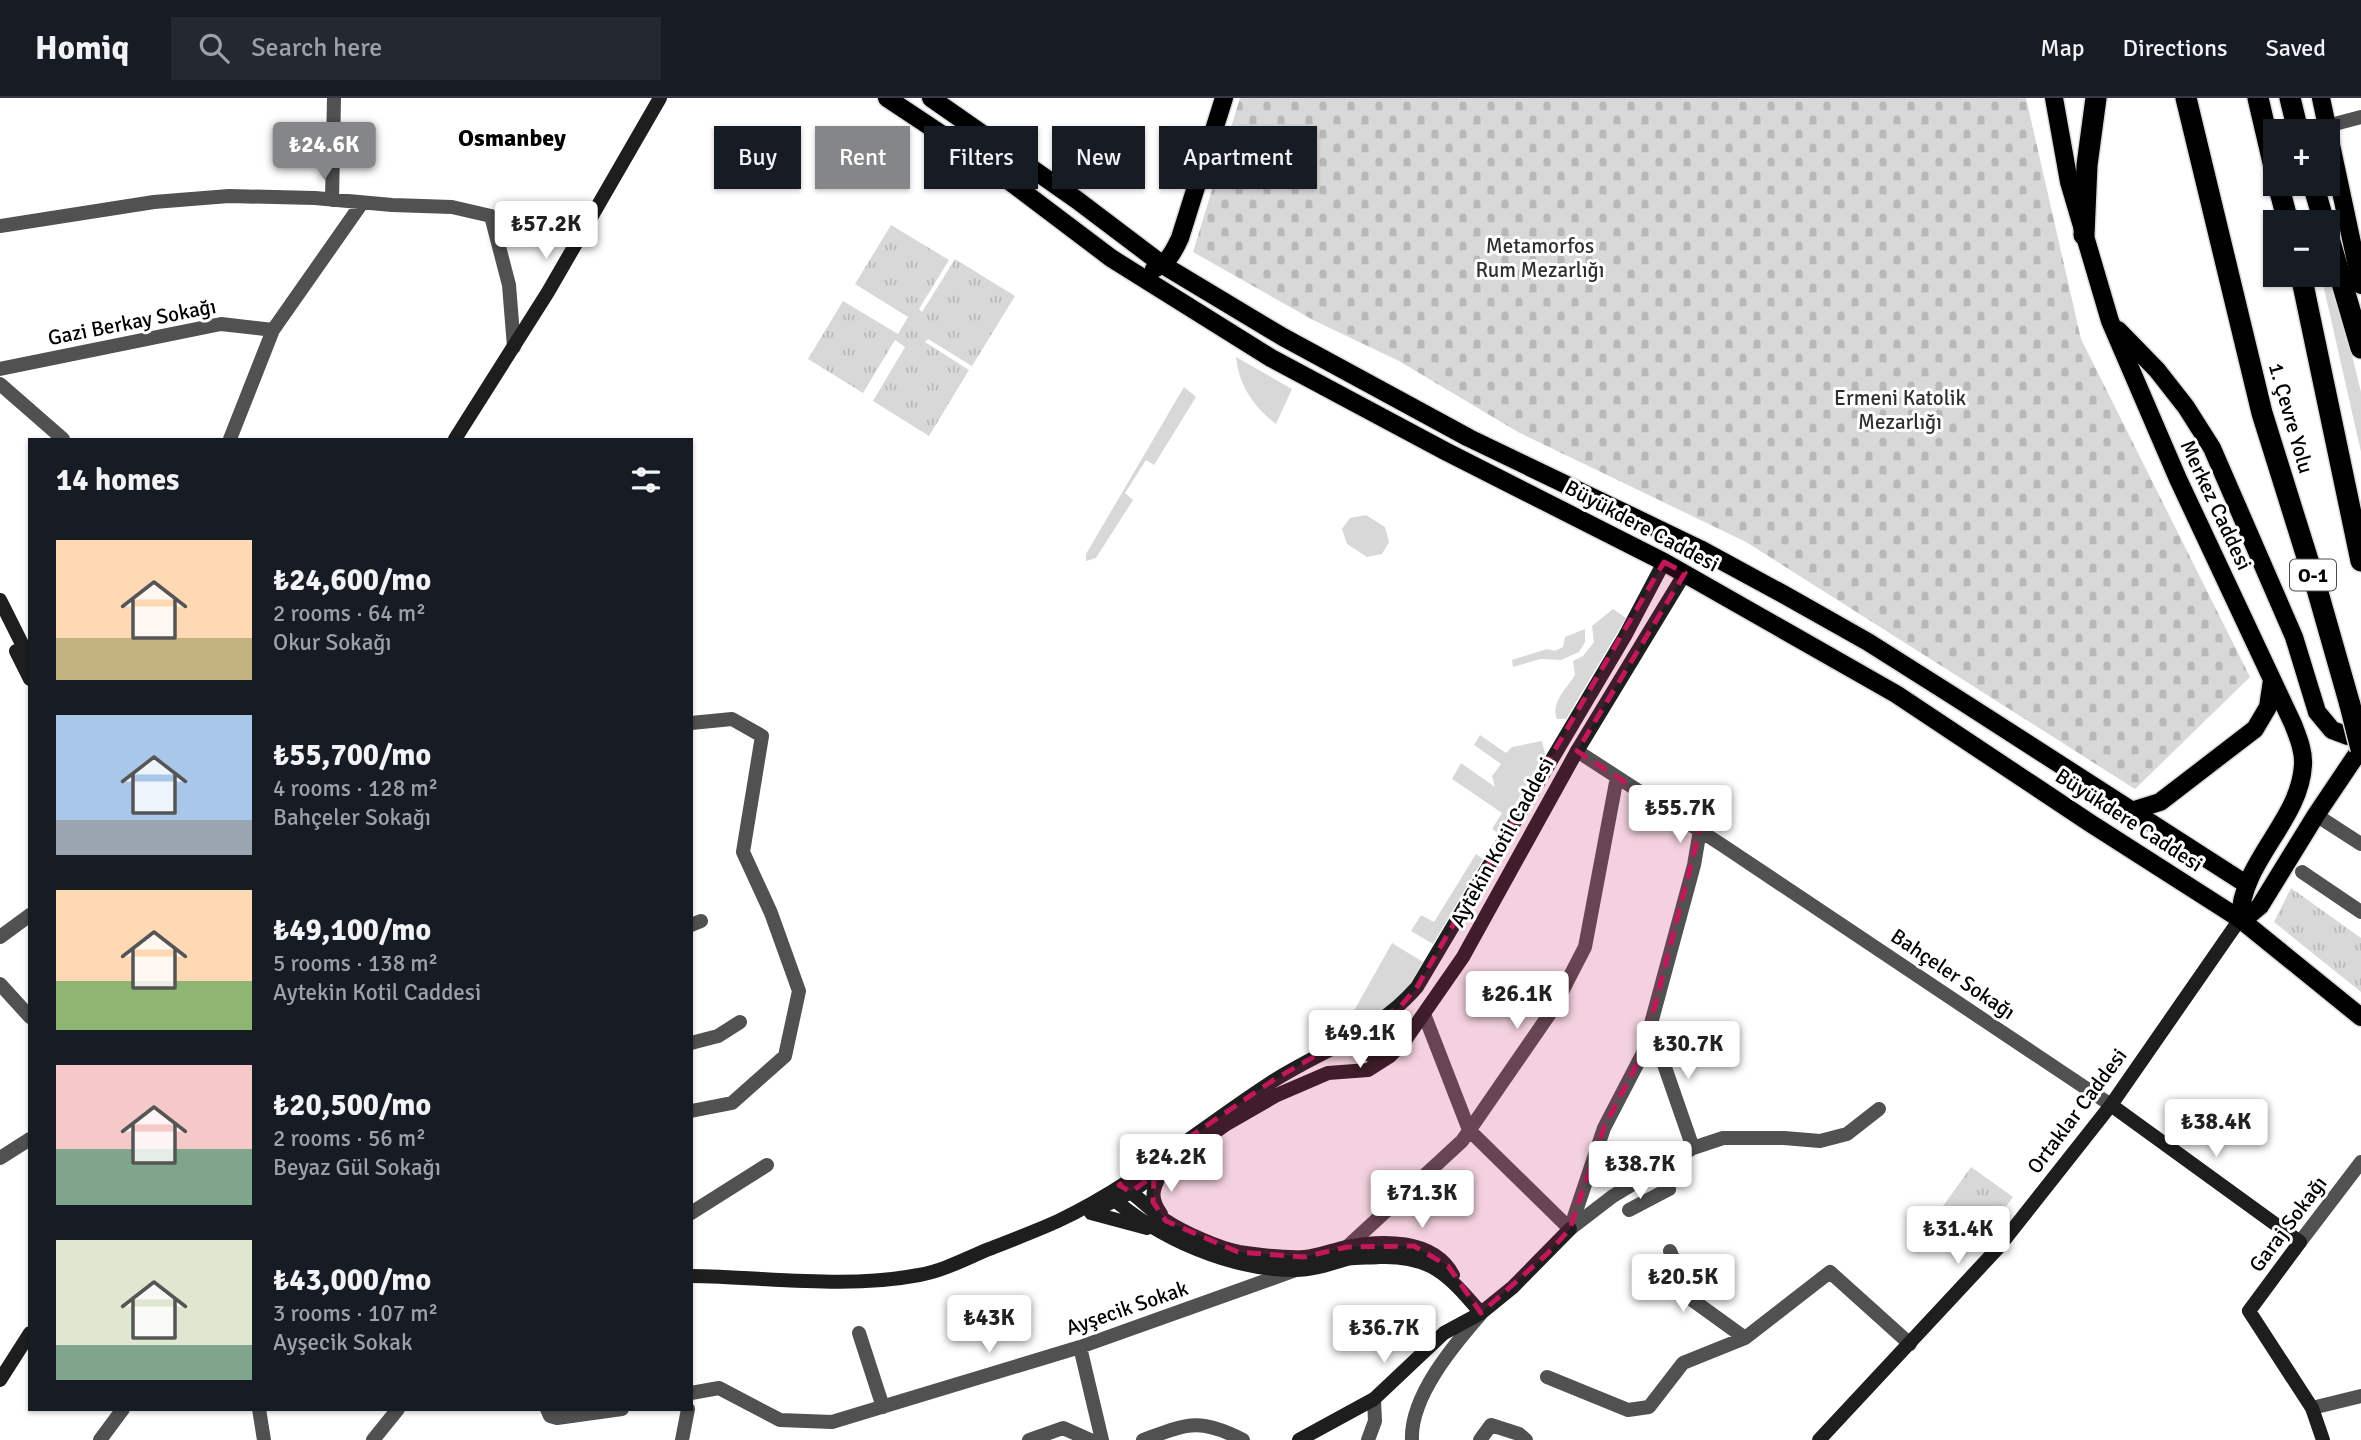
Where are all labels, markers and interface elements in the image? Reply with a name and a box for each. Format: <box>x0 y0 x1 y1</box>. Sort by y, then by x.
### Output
search box <box>171 17 661 80</box>
text: Homiq <box>35 28 129 69</box>
icon: search <box>195 29 233 67</box>
text: Search here <box>251 32 382 64</box>
text: Map <box>2040 33 2085 63</box>
text: Directions <box>2123 33 2228 63</box>
text: Saved <box>2266 33 2326 63</box>
map controls <box>2263 119 2340 287</box>
button: + <box>2263 119 2340 196</box>
pin: ₺24.6K <box>267 122 381 182</box>
district label: Osmanbey <box>458 123 566 153</box>
chip: Buy <box>714 126 801 189</box>
chip: Rent <box>815 126 910 189</box>
chip: Filters <box>924 126 1038 189</box>
chip: New <box>1052 126 1145 189</box>
chip: Apartment <box>1159 126 1317 189</box>
text: ₺24.6K <box>289 130 359 159</box>
pin: ₺57.2K <box>489 202 603 261</box>
text: ₺57.2K <box>511 209 581 238</box>
button: − <box>2263 210 2340 287</box>
park label: Metamorfos Rum Mezarlığı <box>1476 233 1604 283</box>
street label: Gazi Berkay Sokağı <box>46 293 218 351</box>
street label: 1. Çevre Yolu <box>2263 360 2319 476</box>
park label: Ermeni Katolik Mezarlığı <box>1834 385 1966 435</box>
street label: Merkez Caddesi <box>2175 436 2257 574</box>
icon: filters <box>627 461 665 499</box>
text: 14 homes <box>56 462 179 499</box>
street label: Büyükdere Caddesi <box>1561 474 1723 578</box>
road number: O-1 <box>2290 560 2336 590</box>
text: ₺24,600/mo <box>273 562 431 599</box>
icon: home <box>112 568 196 652</box>
text: 2 rooms · 64 m² <box>273 599 426 628</box>
text: Okur Sokağı <box>273 628 392 657</box>
text: ₺55,700/mo <box>273 737 431 774</box>
icon: home <box>112 743 196 827</box>
street label: Aytekin Kotil Caddesi <box>1445 753 1559 931</box>
street label: Büyükdere Caddesi <box>2050 763 2208 877</box>
text: 4 rooms · 128 m² <box>273 774 438 803</box>
pin: ₺55.7K <box>1623 786 1737 845</box>
text: ₺55.7K <box>1645 793 1715 822</box>
text: Bahçeler Sokağı <box>273 803 431 832</box>
text: ₺49,100/mo <box>273 912 431 949</box>
icon: home <box>112 918 196 1002</box>
street label: Bahçeler Sokağı <box>1886 923 2020 1025</box>
text: 5 rooms · 138 m² <box>273 949 438 978</box>
pin: ₺26.1K <box>1460 972 1574 1031</box>
text: Aytekin Kotil Caddesi <box>273 978 481 1007</box>
text: ₺26.1K <box>1482 979 1552 1008</box>
pin: ₺49.1K <box>1303 1010 1417 1070</box>
text: ₺49.1K <box>1325 1018 1395 1047</box>
pin: ₺30.7K <box>1631 1021 1745 1081</box>
text: ₺30.7K <box>1653 1029 1723 1058</box>
street label: Ortaklar Caddesi <box>2021 1043 2133 1179</box>
text: ₺20,500/mo <box>273 1087 431 1124</box>
icon: home <box>112 1093 196 1177</box>
pin: ₺38.4K <box>2159 1100 2273 1159</box>
text: ₺38.4K <box>2181 1107 2251 1136</box>
text: 2 rooms · 56 m² <box>273 1124 426 1153</box>
pin: ₺24.2K <box>1114 1134 1228 1194</box>
text: ₺24.2K <box>1136 1142 1206 1171</box>
pin: ₺38.7K <box>1583 1142 1697 1201</box>
text: ₺38.7K <box>1605 1149 1675 1178</box>
text: Beyaz Gül Sokağı <box>273 1153 441 1182</box>
pin: ₺71.3K <box>1365 1170 1479 1230</box>
street label: Garaj Sokağı <box>2244 1171 2332 1277</box>
text: ₺71.3K <box>1387 1178 1457 1207</box>
pin: ₺31.4K <box>1901 1206 2015 1266</box>
text: ₺31.4K <box>1923 1214 1993 1243</box>
pin: ₺20.5K <box>1626 1254 1740 1314</box>
text: ₺43,000/mo <box>273 1262 431 1299</box>
text: ₺20.5K <box>1648 1262 1718 1291</box>
icon: home <box>112 1268 196 1352</box>
street label: Ayşecik Sokak <box>1063 1275 1192 1341</box>
pin: ₺43K <box>948 1296 1030 1355</box>
text: 3 rooms · 107 m² <box>273 1299 438 1328</box>
text: ₺43K <box>963 1303 1015 1332</box>
pin: ₺36.7K <box>1327 1306 1441 1365</box>
text: ₺36.7K <box>1349 1313 1419 1342</box>
text: Ayşecik Sokak <box>273 1328 412 1357</box>

